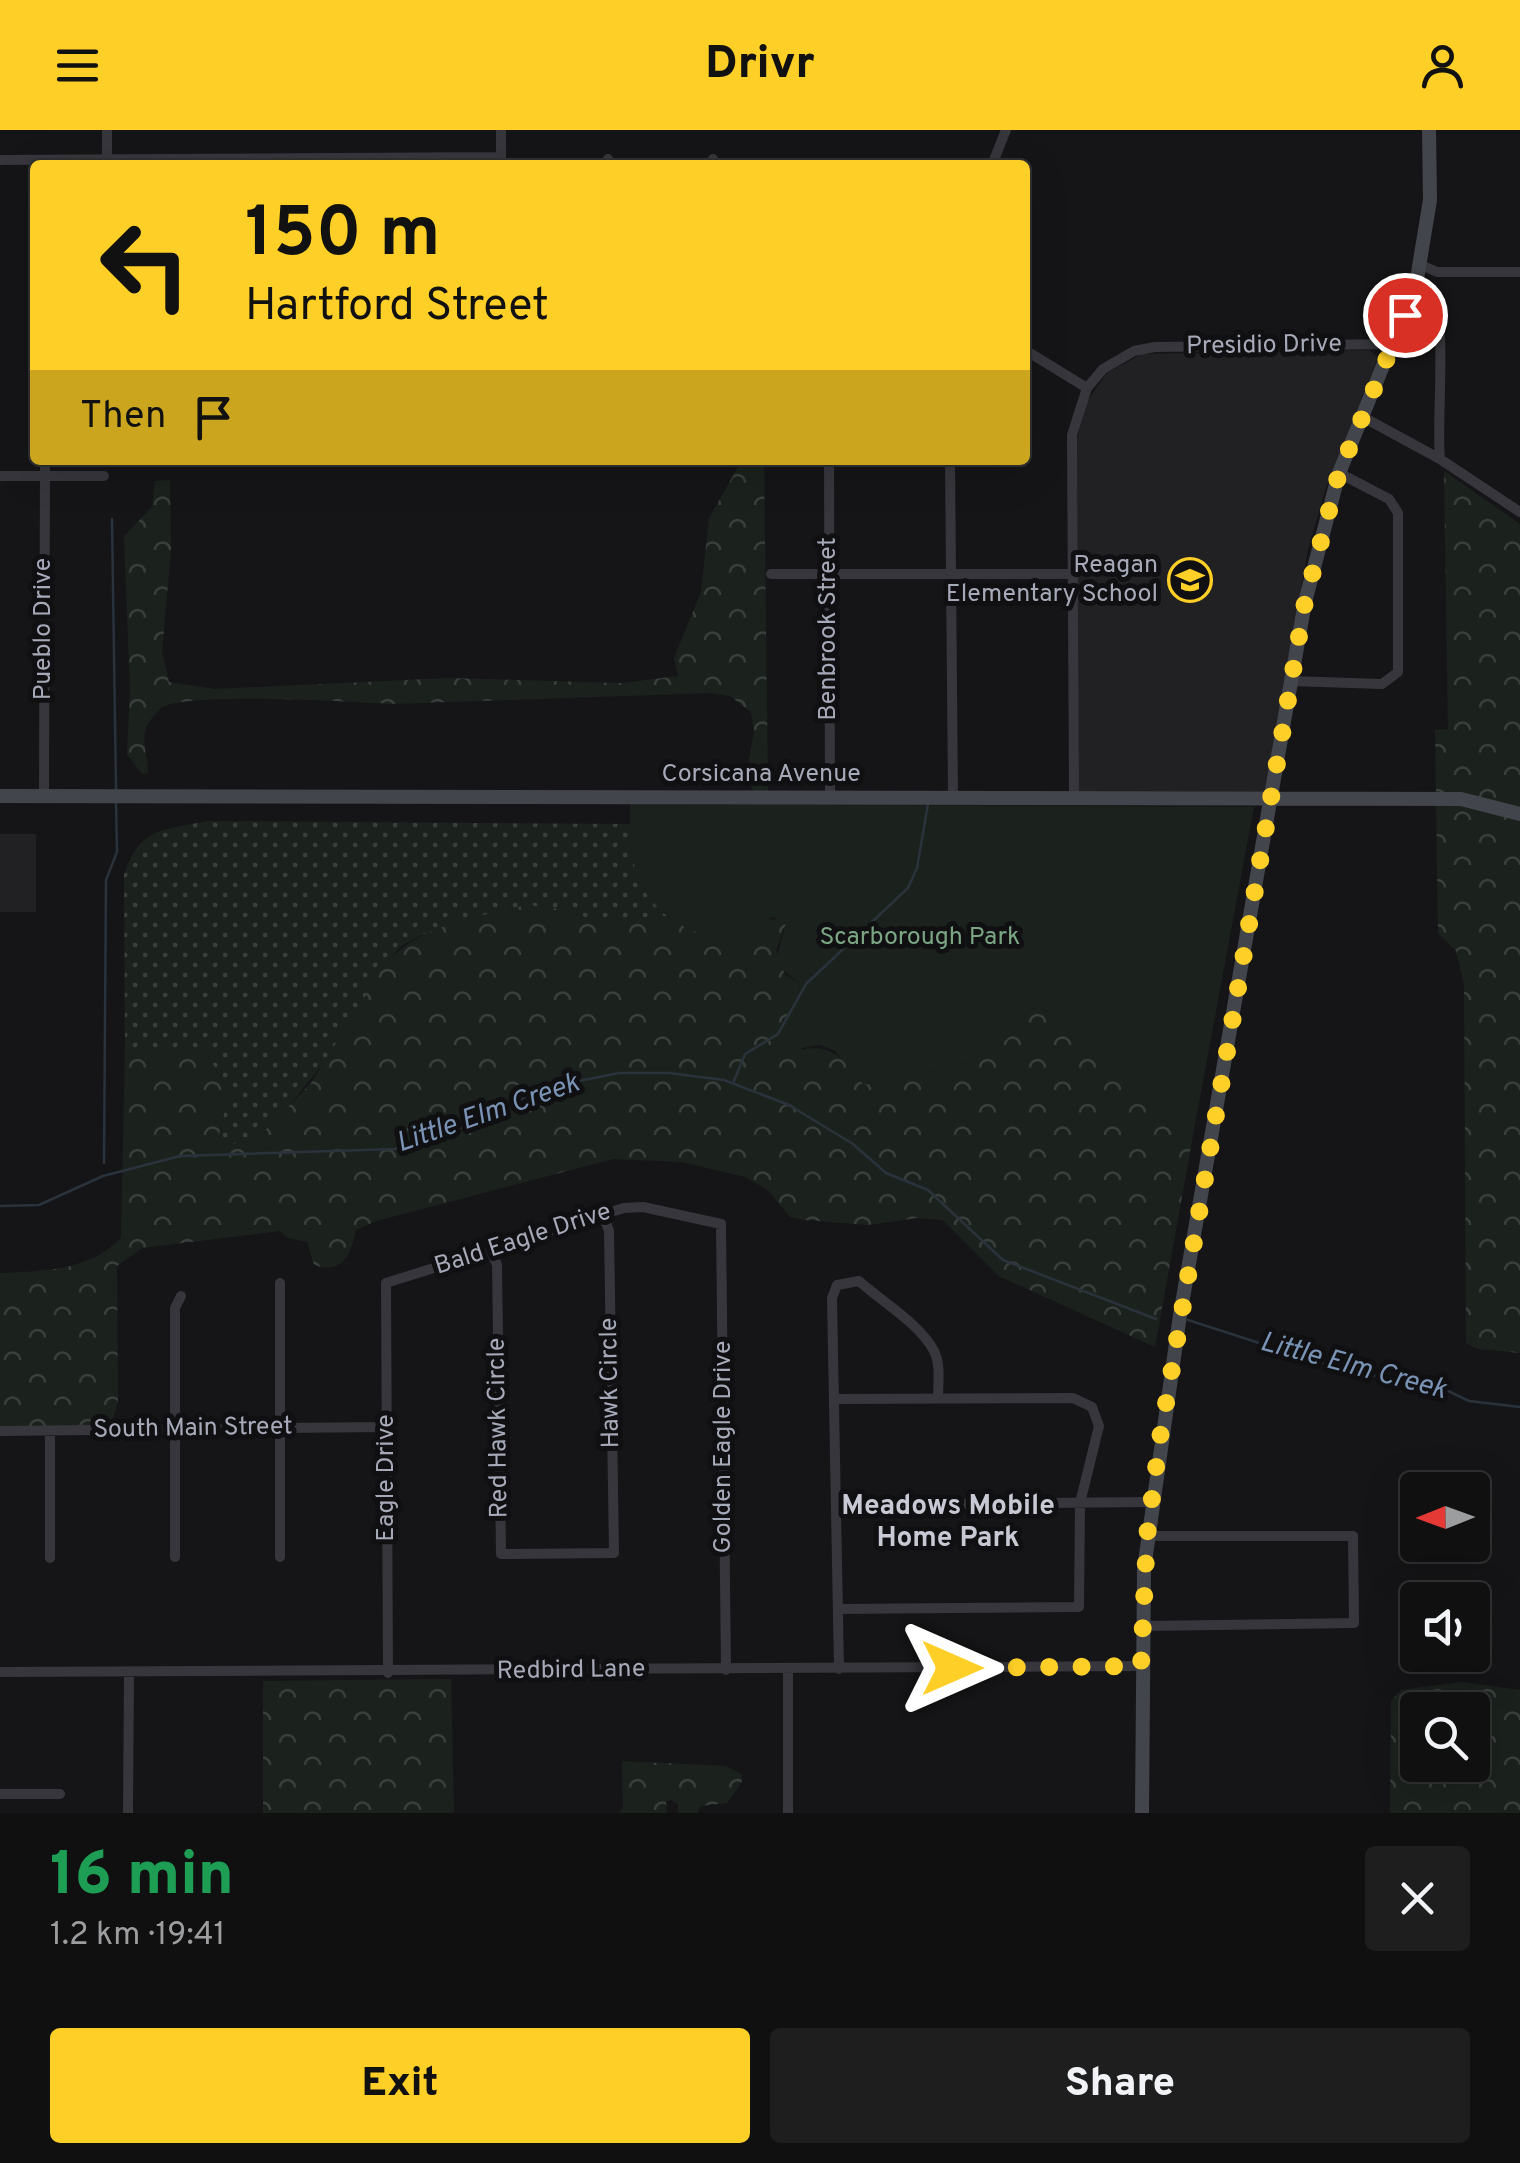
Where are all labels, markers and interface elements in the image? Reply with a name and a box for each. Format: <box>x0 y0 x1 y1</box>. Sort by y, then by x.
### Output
text: Drivr <box>705 37 815 94</box>
icon: menu <box>50 38 105 93</box>
icon: person <box>1415 38 1470 93</box>
text: 150 m <box>245 192 440 281</box>
icon: left <box>80 200 210 330</box>
pin <box>1363 273 1448 358</box>
text: Hartford Street <box>245 279 549 336</box>
icon: arrive <box>1378 288 1433 343</box>
street label: Presidio Drive <box>1186 329 1342 363</box>
icon: arrive <box>186 390 241 445</box>
text: Then <box>80 393 166 442</box>
street label: Benbrook Street <box>813 537 845 721</box>
place label: Reagan Elementary School <box>946 550 1158 611</box>
school or university icon: Reagan Elementary School <box>1167 557 1213 603</box>
street label: Pueblo Drive <box>28 558 60 700</box>
street label: Corsicana Avenue <box>661 759 861 791</box>
park label: Scarborough Park <box>820 922 1020 954</box>
water label: Little Elm Creek <box>392 1066 585 1162</box>
street label: Bald Eagle Drive <box>431 1196 615 1284</box>
street label: Hawk Circle <box>594 1317 628 1449</box>
water label: Little Elm Creek <box>1256 1325 1451 1409</box>
street label: Red Hawk Circle <box>481 1337 517 1519</box>
street label: Golden Eagle Drive <box>708 1341 740 1553</box>
street label: South Main Street <box>93 1411 293 1447</box>
street label: Eagle Drive <box>371 1414 403 1542</box>
north arrow <box>1400 1472 1490 1562</box>
map controls <box>1400 1472 1490 1782</box>
district label: Meadows Mobile Home Park <box>841 1489 1055 1557</box>
button: sound <box>1400 1582 1490 1672</box>
position arrow <box>900 1616 1004 1720</box>
street label: Redbird Lane <box>496 1654 646 1688</box>
button: search <box>1400 1692 1490 1782</box>
text: 16 min <box>50 1840 234 1916</box>
button: close <box>1365 1846 1470 1951</box>
text: 1.2 km · 19:41 <box>50 1916 225 1956</box>
button: Exit <box>50 2028 750 2143</box>
button: Share <box>770 2028 1470 2143</box>

